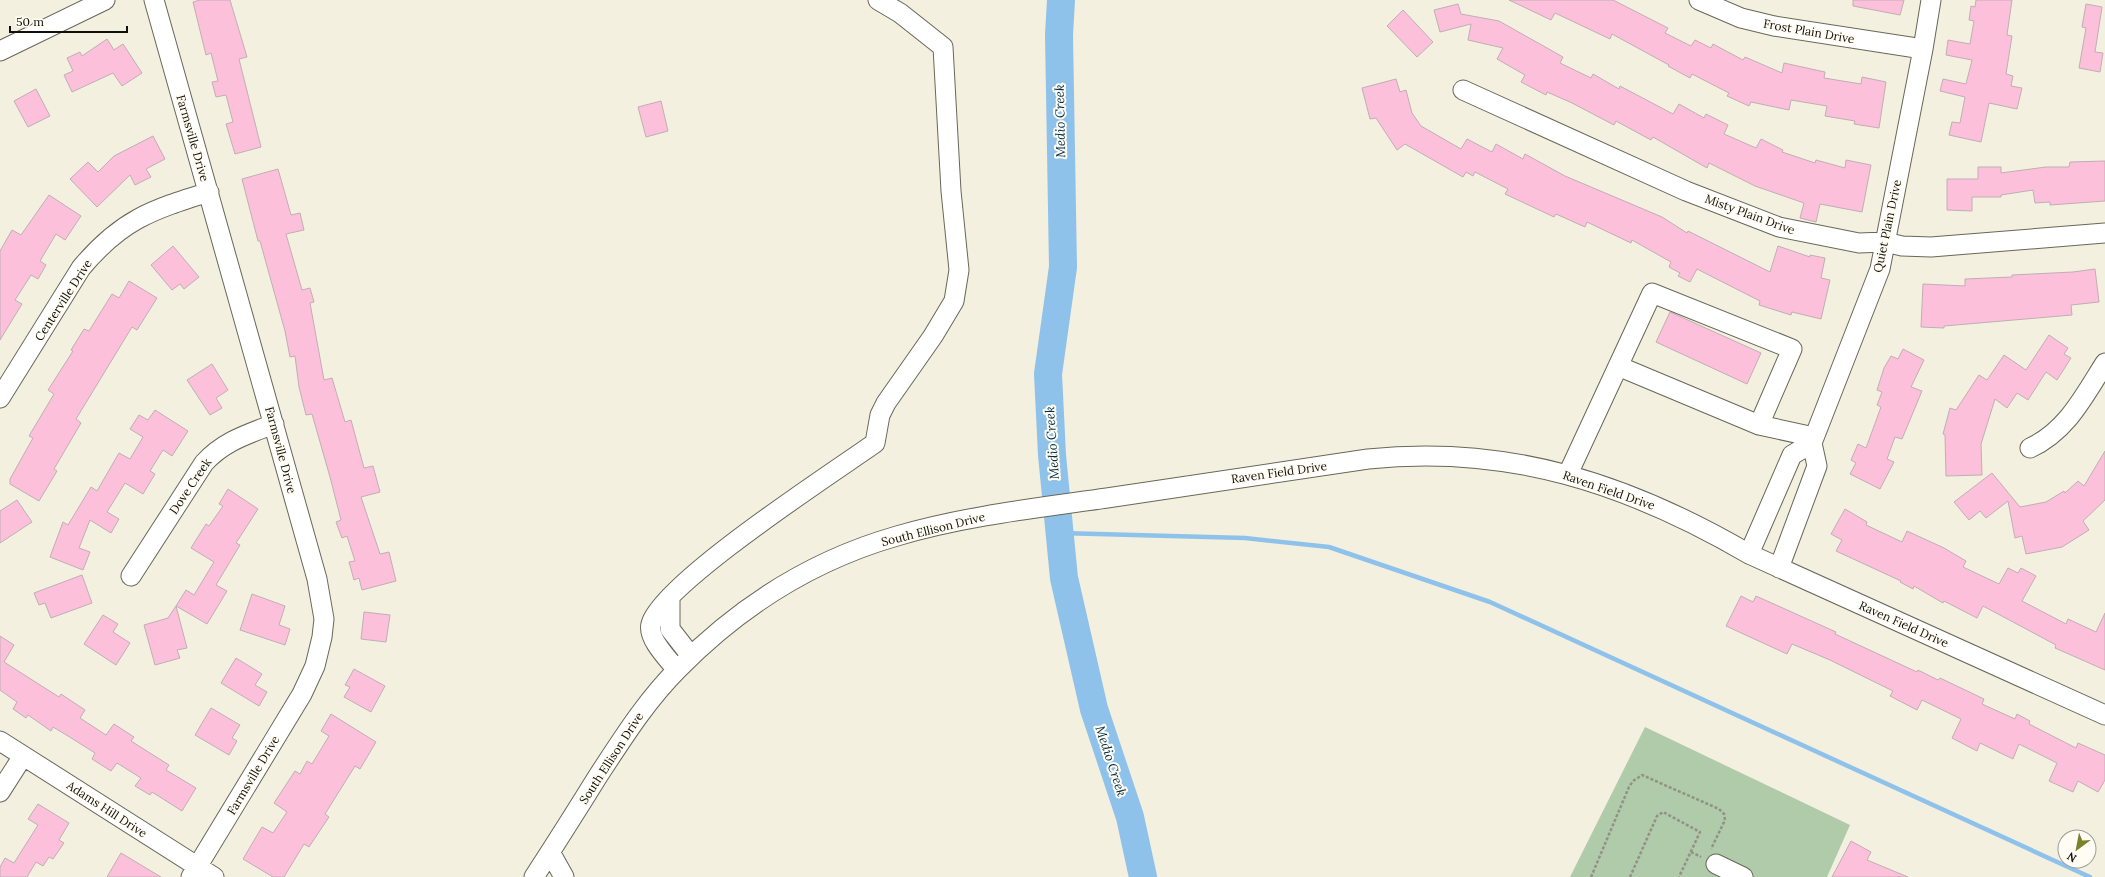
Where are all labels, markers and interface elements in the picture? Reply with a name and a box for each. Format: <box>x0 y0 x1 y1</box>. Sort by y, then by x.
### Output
scale bar <box>10 8 127 34</box>
text: 50 m <box>16 14 44 29</box>
street label: Frost Plain Drive <box>1762 16 1856 46</box>
water label: Medio Creek <box>1051 84 1069 158</box>
street label: Farmsville Drive <box>173 93 213 184</box>
street label: Quiet Plain Drive <box>1870 178 1904 274</box>
street label: Misty Plain Drive <box>1703 191 1797 237</box>
street label: Centerville Drive <box>31 256 95 344</box>
street label: Farmsville Drive <box>262 405 300 496</box>
water label: Medio Creek <box>1041 406 1063 480</box>
street label: Dove Creek <box>166 455 215 517</box>
street label: Raven Field Drive <box>1230 458 1328 486</box>
street label: Raven Field Drive <box>1561 467 1658 513</box>
street label: South Ellison Drive <box>880 509 987 549</box>
street label: Raven Field Drive <box>1857 598 1952 651</box>
street label: South Ellison Drive <box>576 709 647 807</box>
water label: Medio Creek <box>1092 723 1131 799</box>
street label: Farmsville Drive <box>224 732 283 817</box>
street label: Adams Hill Drive <box>63 777 150 841</box>
north arrow <box>2057 829 2097 869</box>
text: N <box>2064 849 2079 866</box>

